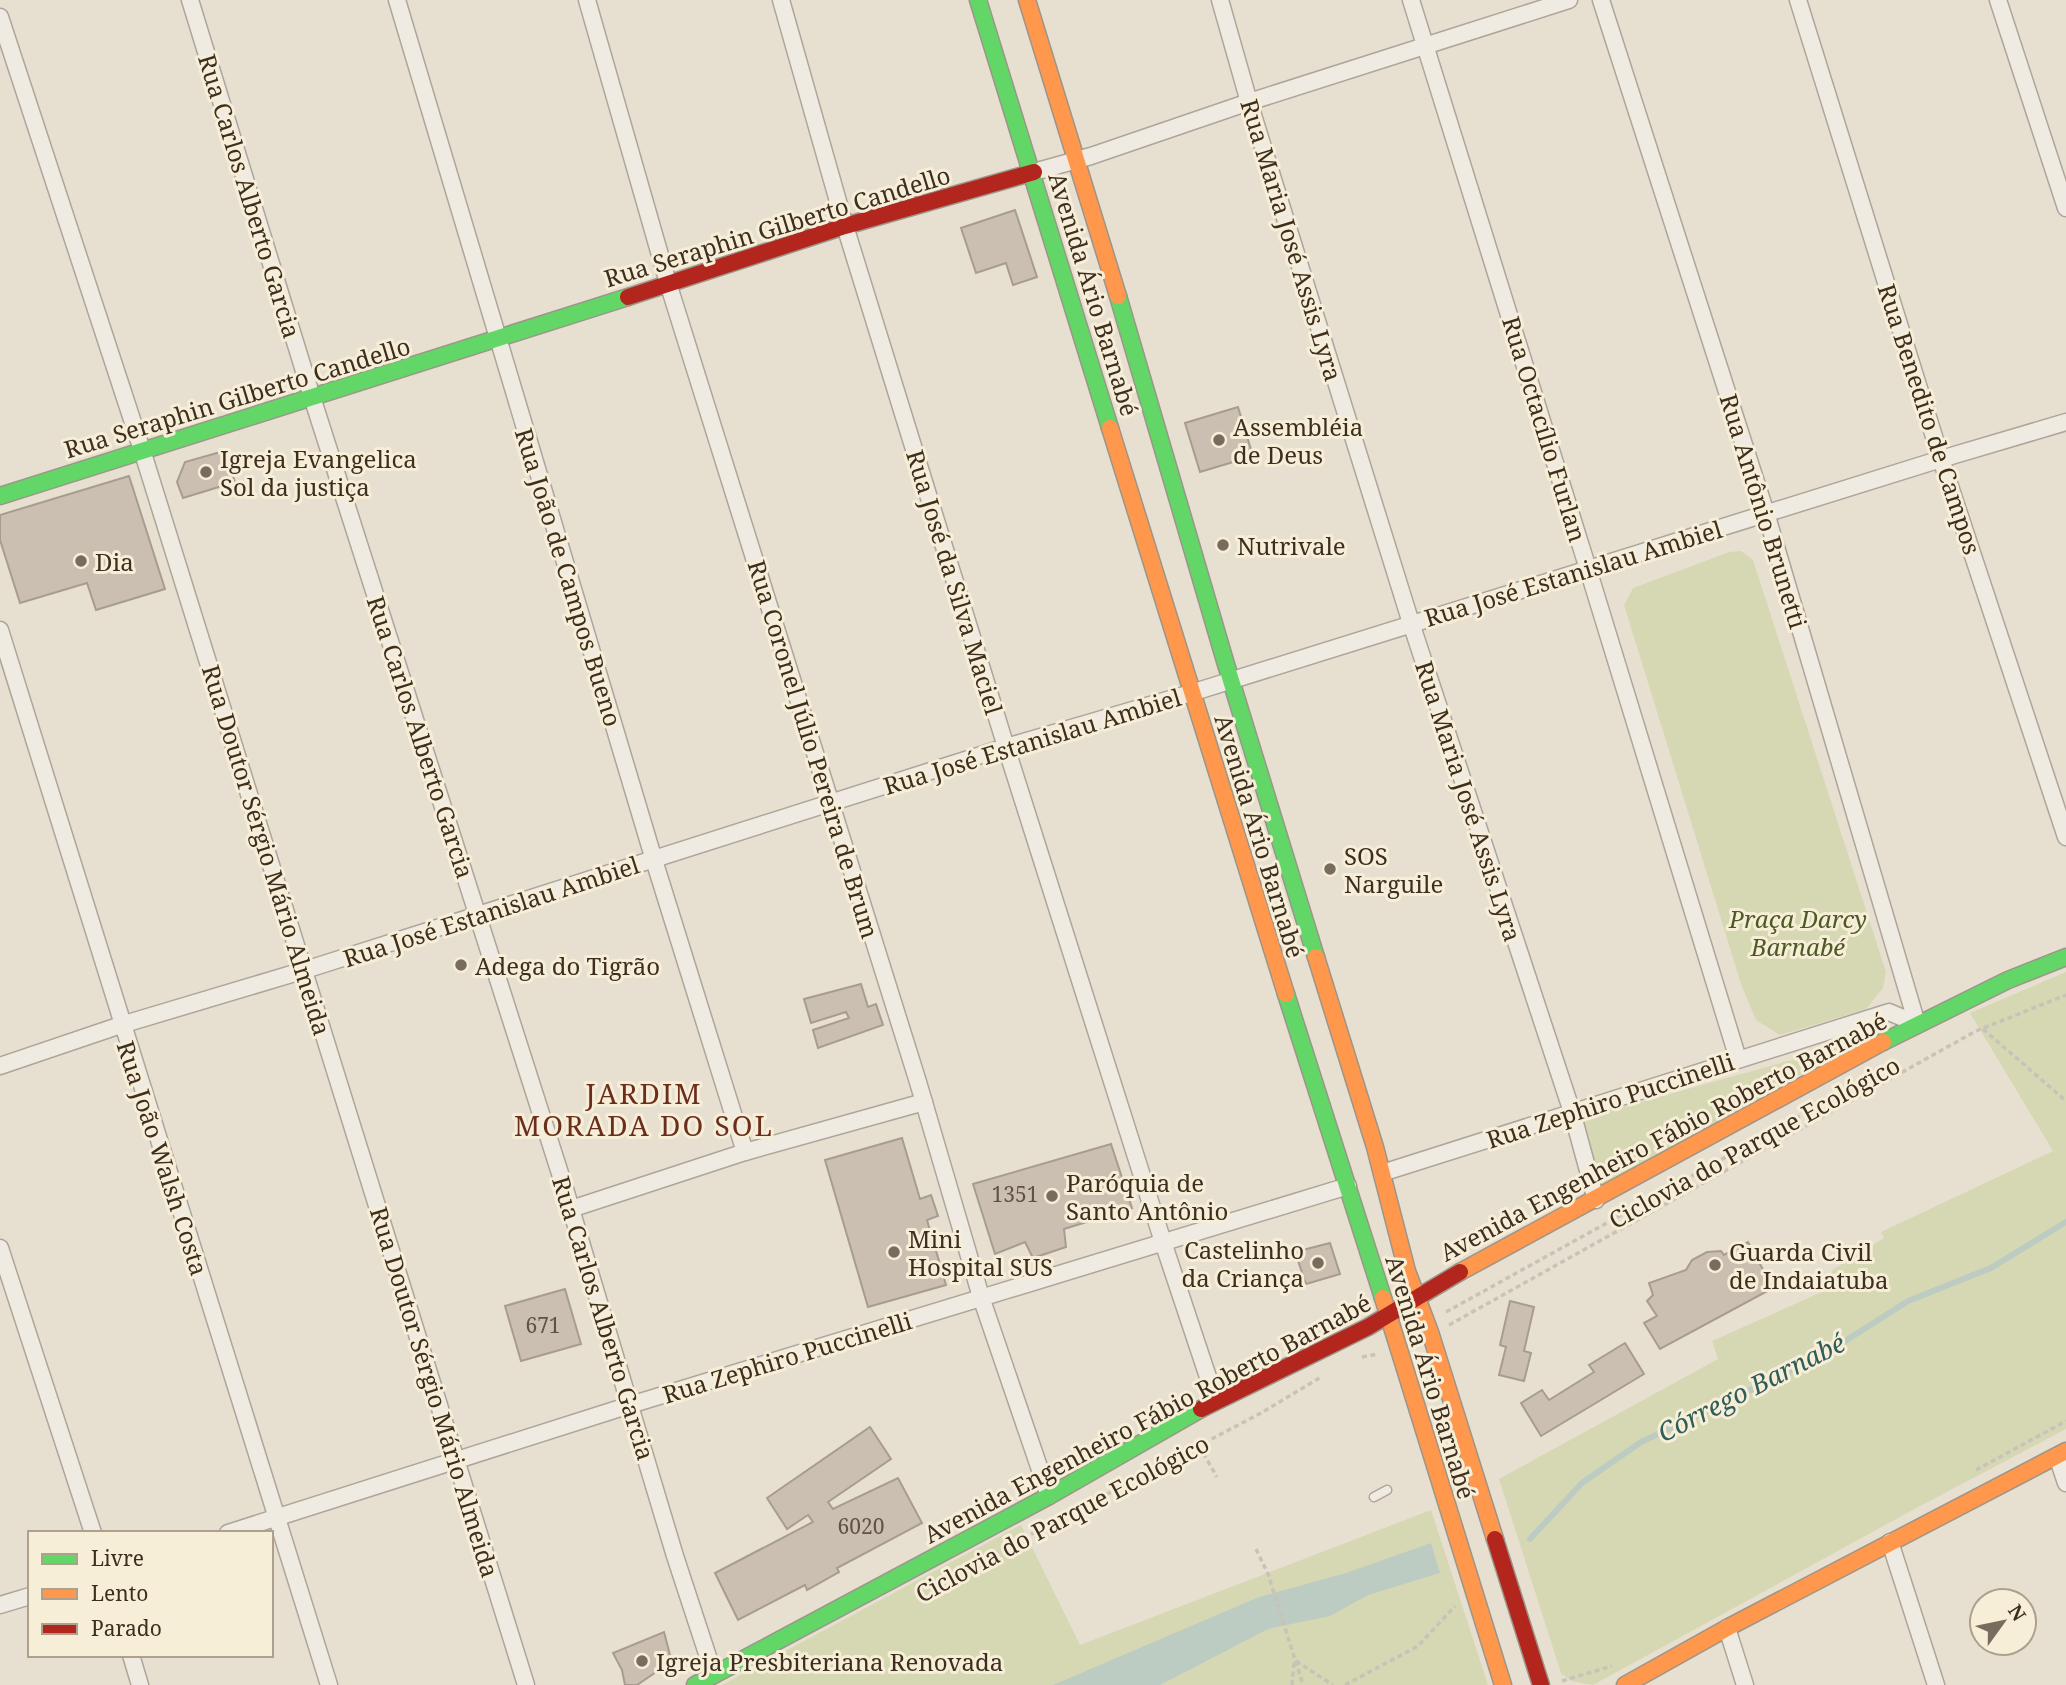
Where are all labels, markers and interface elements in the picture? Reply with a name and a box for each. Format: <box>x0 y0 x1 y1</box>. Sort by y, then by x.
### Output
street label: Rua Carlos Alberto Garcia <box>191 50 309 342</box>
street label: Rua Maria José Assis Lyra <box>1233 95 1351 385</box>
street label: Rua Seraphin Gilberto Candello <box>600 158 954 294</box>
street label: Avenida Ário Barnabé <box>1041 168 1147 420</box>
street label: Rua Benedito de Campos <box>1871 279 1989 559</box>
street label: Rua Octacílio Furlan <box>1495 312 1595 546</box>
street label: Rua Seraphin Gilberto Candello <box>60 329 414 465</box>
street label: Rua Antônio Brunetti <box>1713 390 1816 633</box>
place label: Assembléia de Deus <box>1233 410 1363 471</box>
street label: Rua João de Campos Bueno <box>508 424 630 730</box>
marker: Assembléia de Deus <box>1211 432 1227 448</box>
place label: Igreja Evangelica Sol da justiça <box>220 442 417 503</box>
street label: Rua José da Silva Maciel <box>899 446 1011 719</box>
marker: Igreja Evangelica Sol da justiça <box>198 464 214 480</box>
street label: Rua José Estanislau Ambiel <box>1420 512 1726 634</box>
place label: Nutrivale <box>1237 529 1346 562</box>
marker: Nutrivale <box>1215 537 1231 553</box>
place label: Dia <box>95 545 134 578</box>
marker: Dia <box>73 553 89 569</box>
street label: Rua Coronel Júlio Pereira de Brum <box>741 556 887 942</box>
street label: Rua Carlos Alberto Garcia <box>360 591 482 883</box>
street label: Rua Maria José Assis Lyra <box>1408 656 1530 946</box>
street label: Rua Doutor Sérgio Mário Almeida <box>195 661 339 1039</box>
street label: Rua José Estanislau Ambiel <box>879 680 1185 802</box>
street label: Avenida Ário Barnabé <box>1207 710 1313 962</box>
place label: SOS Narguile <box>1344 839 1443 900</box>
street label: Rua José Estanislau Ambiel <box>339 847 644 975</box>
marker: SOS Narguile <box>1322 861 1338 877</box>
park label: Praça Darcy Barnabé <box>1728 902 1867 963</box>
place label: Adega do Tigrão <box>475 949 660 982</box>
marker: Adega do Tigrão <box>453 957 469 973</box>
street label: Avenida Engenheiro Fábio Roberto Barnabé <box>1434 1004 1892 1268</box>
street label: Rua João Walsh Costa <box>109 1036 217 1280</box>
street label: Rua Zephiro Puccinelli <box>1482 1044 1738 1156</box>
street label: Ciclovia do Parque Ecológico <box>1602 1048 1906 1236</box>
district label: JARDIM MORADA DO SOL <box>514 1074 774 1144</box>
place label: Paróquia de Santo Antônio <box>1066 1166 1228 1227</box>
street label: Rua Carlos Alberto Garcia <box>545 1172 663 1464</box>
house number: 1351 <box>992 1180 1038 1208</box>
marker: Paróquia de Santo Antônio <box>1044 1188 1060 1204</box>
street label: Rua Doutor Sérgio Mário Almeida <box>363 1203 507 1581</box>
place label: Mini Hospital SUS <box>908 1222 1053 1283</box>
place label: Castelinho da Criança <box>1181 1233 1304 1294</box>
place label: Guarda Civil de Indaiatuba <box>1729 1235 1888 1296</box>
marker: Mini Hospital SUS <box>886 1244 902 1260</box>
street label: Avenida Ário Barnabé <box>1378 1251 1484 1503</box>
marker: Castelinho da Criança <box>1310 1255 1326 1271</box>
marker: Guarda Civil de Indaiatuba <box>1707 1257 1723 1273</box>
street label: Avenida Engenheiro Fábio Roberto Barnabé <box>918 1286 1376 1550</box>
street label: Rua Zephiro Puccinelli <box>658 1303 916 1411</box>
house number: 671 <box>525 1311 561 1339</box>
water label: Córrego Barnabé <box>1651 1324 1852 1450</box>
street label: Ciclovia do Parque Ecológico <box>909 1426 1215 1610</box>
house number: 6020 <box>838 1512 884 1540</box>
legend <box>28 1531 273 1657</box>
text: Livre <box>91 1544 144 1572</box>
text: Lento <box>91 1579 148 1607</box>
north arrow <box>1968 1587 2038 1657</box>
text: N <box>2002 1599 2032 1626</box>
text: Parado <box>91 1614 162 1642</box>
place label: Igreja Presbiteriana Renovada <box>656 1645 1003 1678</box>
marker: Igreja Presbiteriana Renovada <box>634 1653 650 1669</box>

